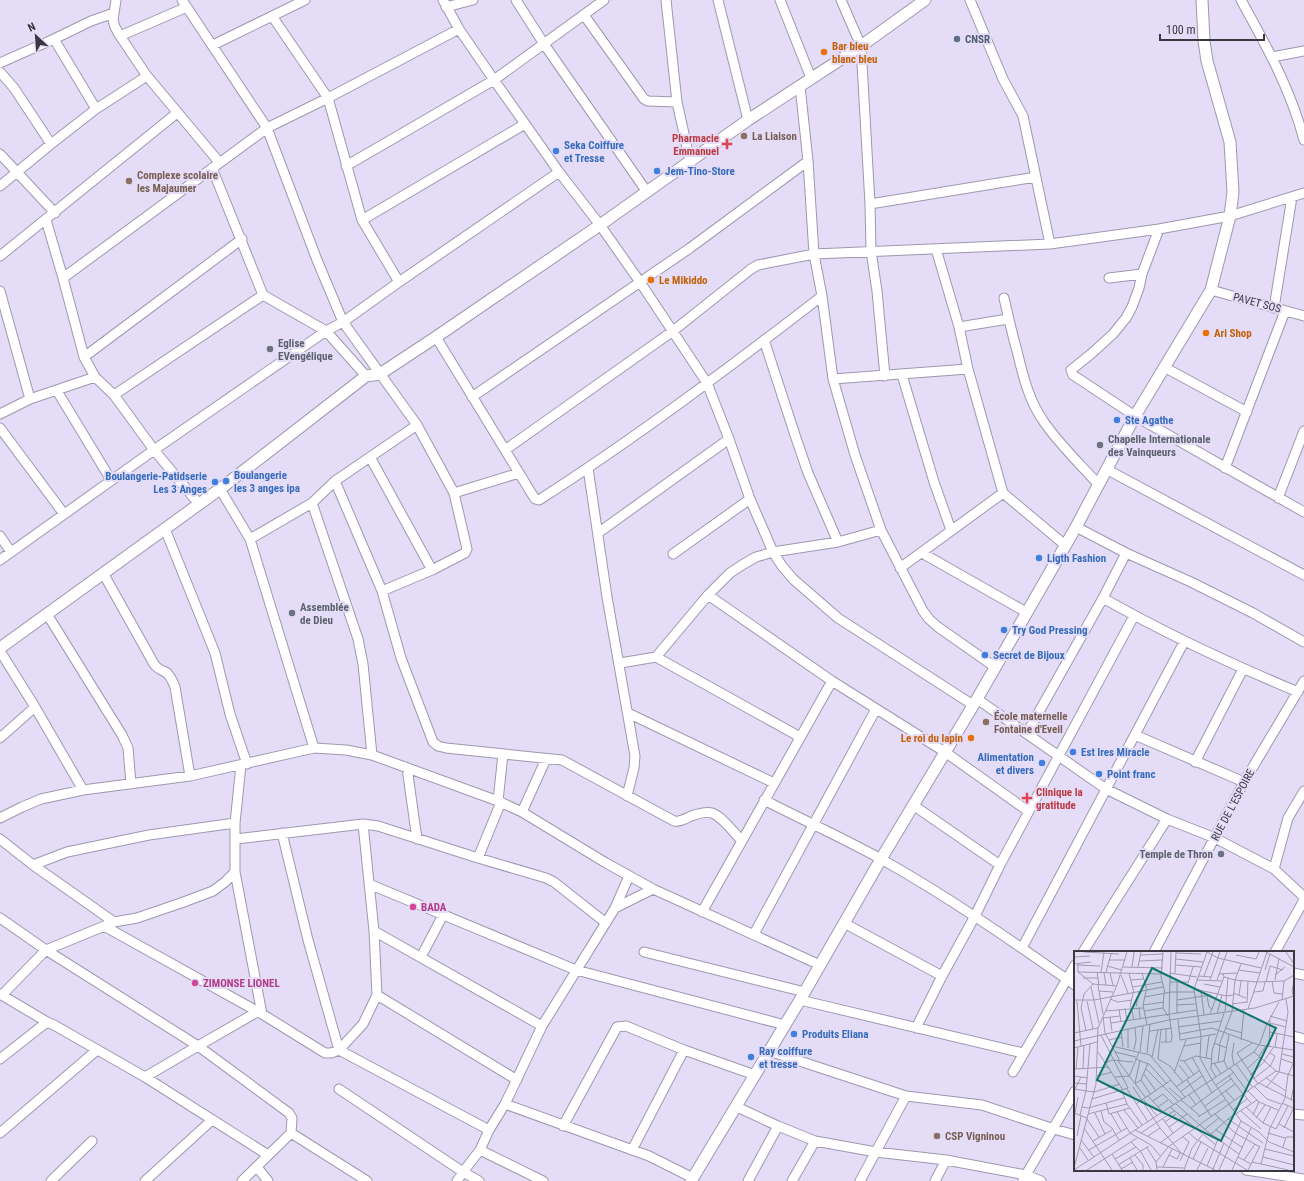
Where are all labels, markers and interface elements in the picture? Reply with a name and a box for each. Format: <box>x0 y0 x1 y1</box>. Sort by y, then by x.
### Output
north arrow <box>16 16 56 56</box>
scale bar <box>1160 16 1264 42</box>
text: N <box>26 20 38 35</box>
text: 100 m <box>1166 23 1196 37</box>
place label: CNSR <box>965 33 990 46</box>
marker: CNSR <box>952 34 962 44</box>
place label: Bar bleu blanc bleu <box>832 40 877 66</box>
marker: Bar bleu blanc bleu <box>819 47 829 57</box>
place label: La Liaison <box>752 130 797 143</box>
marker: La Liaison <box>739 131 749 141</box>
place label: Pharmacie Emmanuel <box>672 132 719 158</box>
place label: Seka Coiffure et Tresse <box>564 139 624 165</box>
marker: Pharmacie Emmanuel <box>722 139 732 149</box>
marker: Seka Coiffure et Tresse <box>551 146 561 156</box>
place label: Jem-Tino-Store <box>665 165 735 178</box>
marker: Jem-Tino-Store <box>652 166 662 176</box>
place label: Complexe scolaire les Majaumer <box>137 169 218 195</box>
marker: Complexe scolaire les Majaumer <box>124 176 134 186</box>
place label: Le Mikiddo <box>659 274 708 287</box>
marker: Le Mikiddo <box>646 275 656 285</box>
street label: PAVET SOS <box>1232 290 1283 316</box>
place label: Ari Shop <box>1214 327 1252 340</box>
marker: Ari Shop <box>1201 328 1211 338</box>
place label: Eglise EVengélique <box>278 337 333 363</box>
marker: Eglise EVengélique <box>265 344 275 354</box>
place label: Ste Agathe <box>1125 414 1173 427</box>
marker: Ste Agathe <box>1112 415 1122 425</box>
place label: Chapelle Internationale des Vainqueurs <box>1108 433 1210 459</box>
marker: Chapelle Internationale des Vainqueurs <box>1095 440 1105 450</box>
place label: Boulangerie les 3 anges ipa <box>234 469 300 495</box>
place label: Boulangerie-Patidserie Les 3 Anges <box>105 470 207 496</box>
marker: Boulangerie les 3 anges ipa <box>221 476 231 486</box>
marker: Boulangerie-Patidserie Les 3 Anges <box>210 477 220 487</box>
place label: Ligth Fashion <box>1047 552 1106 565</box>
marker: Ligth Fashion <box>1034 553 1044 563</box>
place label: Assemblée de Dieu <box>300 601 349 627</box>
marker: Assemblée de Dieu <box>287 608 297 618</box>
place label: Try God Pressing <box>1012 624 1087 637</box>
marker: Try God Pressing <box>999 625 1009 635</box>
place label: Secret de Bijoux <box>993 649 1065 662</box>
marker: Secret de Bijoux <box>980 650 990 660</box>
place label: École maternelle Fontaine d'Eveil <box>994 710 1068 736</box>
marker: École maternelle Fontaine d'Eveil <box>981 717 991 727</box>
place label: Le roi du lapin <box>901 732 963 745</box>
marker: Le roi du lapin <box>966 733 976 743</box>
place label: Est Ires Miracle <box>1081 746 1149 759</box>
marker: Est Ires Miracle <box>1068 747 1078 757</box>
place label: Alimentation et divers <box>977 751 1034 777</box>
marker: Alimentation et divers <box>1037 758 1047 768</box>
street label: RUE DE L'ESPOIRE <box>1209 766 1258 843</box>
place label: Point franc <box>1107 768 1156 781</box>
marker: Point franc <box>1094 769 1104 779</box>
place label: Clinique la gratitude <box>1036 786 1083 812</box>
marker: Clinique la gratitude <box>1021 792 1033 804</box>
place label: Temple de Thron <box>1139 848 1213 861</box>
marker: Temple de Thron <box>1216 849 1226 859</box>
place label: BADA <box>421 901 447 914</box>
marker: BADA <box>408 902 418 912</box>
inset map <box>1074 951 1294 1171</box>
place label: ZIMONSE LIONEL <box>203 977 280 990</box>
marker: ZIMONSE LIONEL <box>190 978 200 988</box>
place label: Produits Eliana <box>802 1028 868 1041</box>
marker: Produits Eliana <box>789 1029 799 1039</box>
place label: Ray coiffure et tresse <box>759 1045 812 1071</box>
marker: Ray coiffure et tresse <box>746 1052 756 1062</box>
place label: CSP Vigninou <box>945 1130 1005 1143</box>
marker: CSP Vigninou <box>932 1131 942 1141</box>

